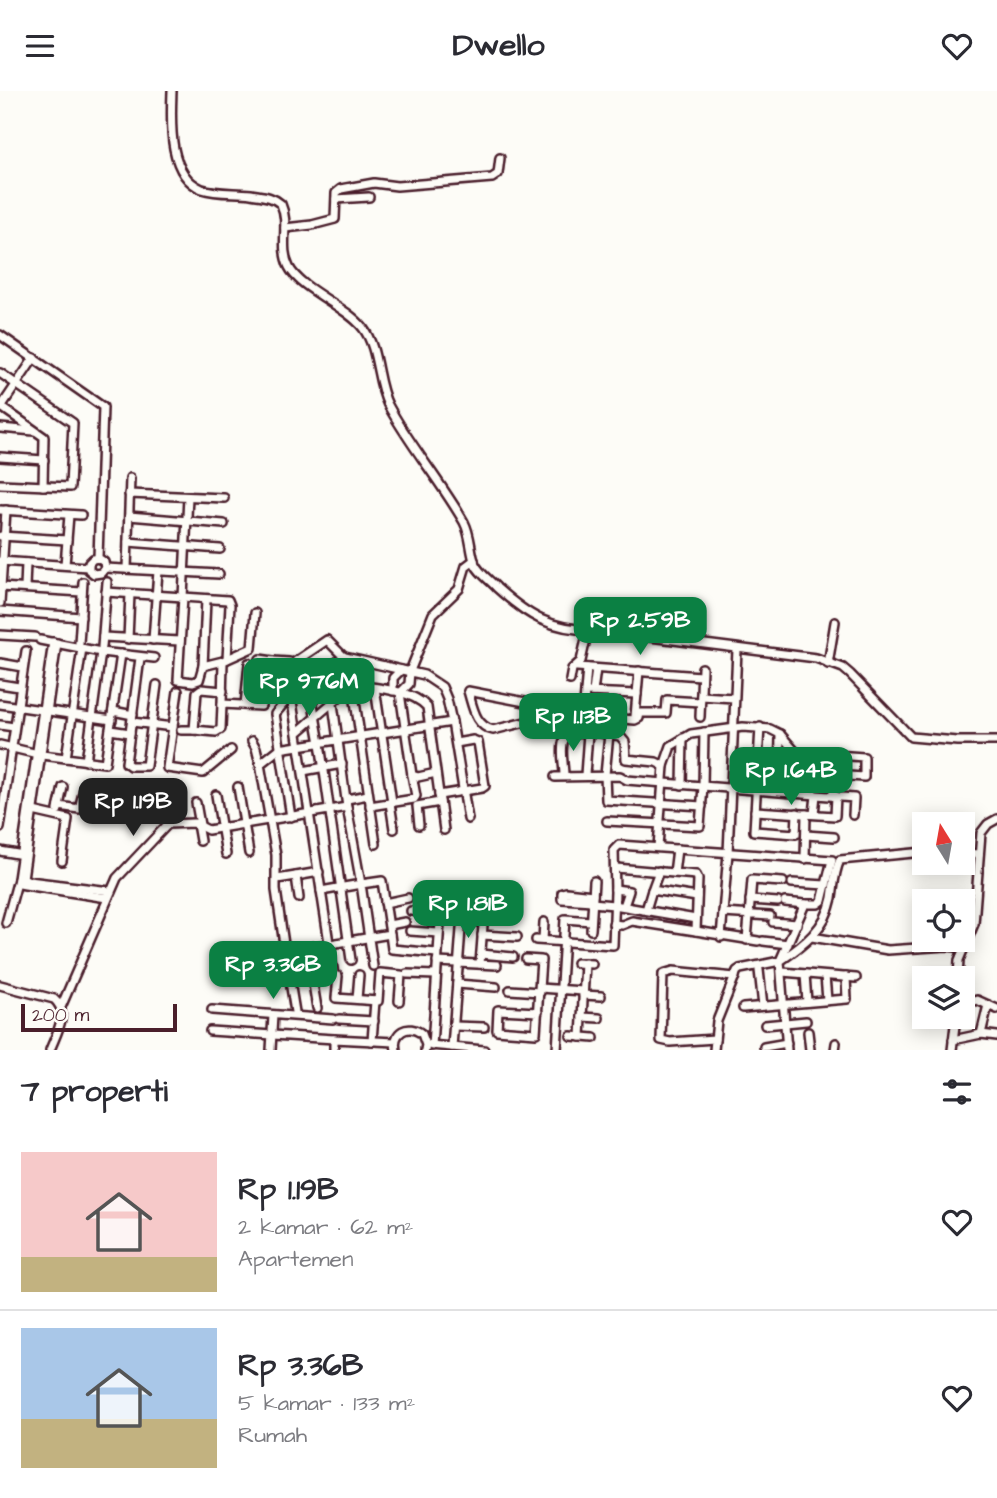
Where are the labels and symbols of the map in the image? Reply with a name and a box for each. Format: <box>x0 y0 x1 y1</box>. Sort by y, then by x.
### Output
pin: Rp 2.59B <box>568 597 712 657</box>
pin: Rp 976M <box>244 659 374 718</box>
pin: Rp 1.13B <box>501 693 645 753</box>
pin: Rp 1.64B <box>719 747 863 807</box>
pin: Rp 1.19B <box>61 779 205 838</box>
north arrow <box>912 812 975 875</box>
pin: Rp 1.81B <box>396 881 540 940</box>
pin: Rp 3.36B <box>201 941 345 1001</box>
scale bar <box>21 1001 177 1033</box>

